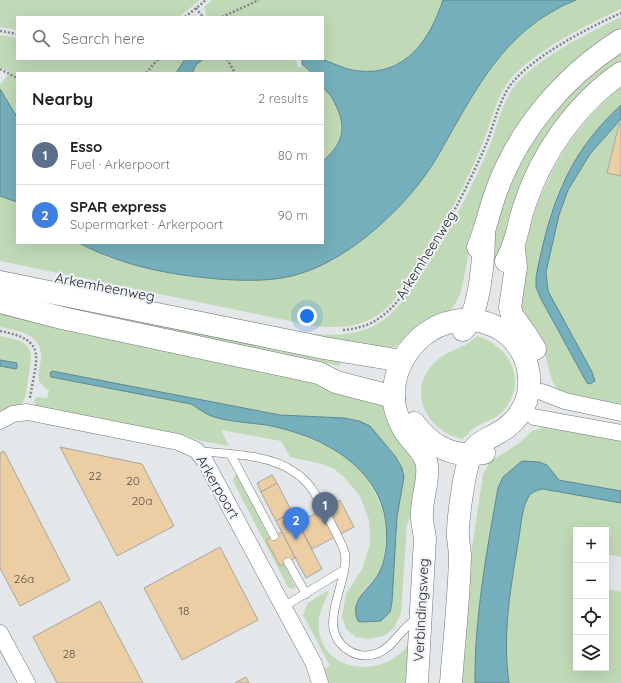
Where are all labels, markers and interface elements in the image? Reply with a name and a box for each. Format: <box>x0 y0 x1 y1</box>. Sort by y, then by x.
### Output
search box <box>16 16 324 60</box>
icon: search <box>30 27 52 49</box>
text: Search here <box>62 29 145 48</box>
text: Nearby <box>32 88 93 109</box>
text: 2 results <box>258 90 308 106</box>
text: Esso <box>70 137 102 156</box>
text: 1 <box>42 147 48 163</box>
text: 80 m <box>278 147 308 163</box>
text: Fuel · Arkerpoort <box>70 156 170 172</box>
text: SPAR express <box>70 197 167 216</box>
text: 2 <box>41 207 49 223</box>
text: 90 m <box>278 207 308 223</box>
street label: Arkemheenweg <box>392 207 460 303</box>
text: Supermarket · Arkerpoort <box>70 216 223 232</box>
street label: Arkemheenweg <box>54 269 156 305</box>
your location <box>297 306 317 326</box>
street label: Arkerpoort <box>193 452 244 522</box>
house number: 22 <box>88 468 102 483</box>
house number: 20 <box>126 473 140 488</box>
pin: 1 <box>312 492 338 525</box>
house number: 20a <box>131 493 153 508</box>
pin: 2 <box>283 507 309 540</box>
map controls <box>573 527 609 671</box>
button: + <box>573 527 609 563</box>
street label: Verbindingsweg <box>409 558 433 662</box>
button: − <box>573 563 609 599</box>
house number: 26a <box>14 571 34 586</box>
button: locate <box>573 599 609 635</box>
house number: 18 <box>179 603 189 618</box>
button: layers <box>573 635 609 671</box>
house number: 28 <box>62 646 76 661</box>

